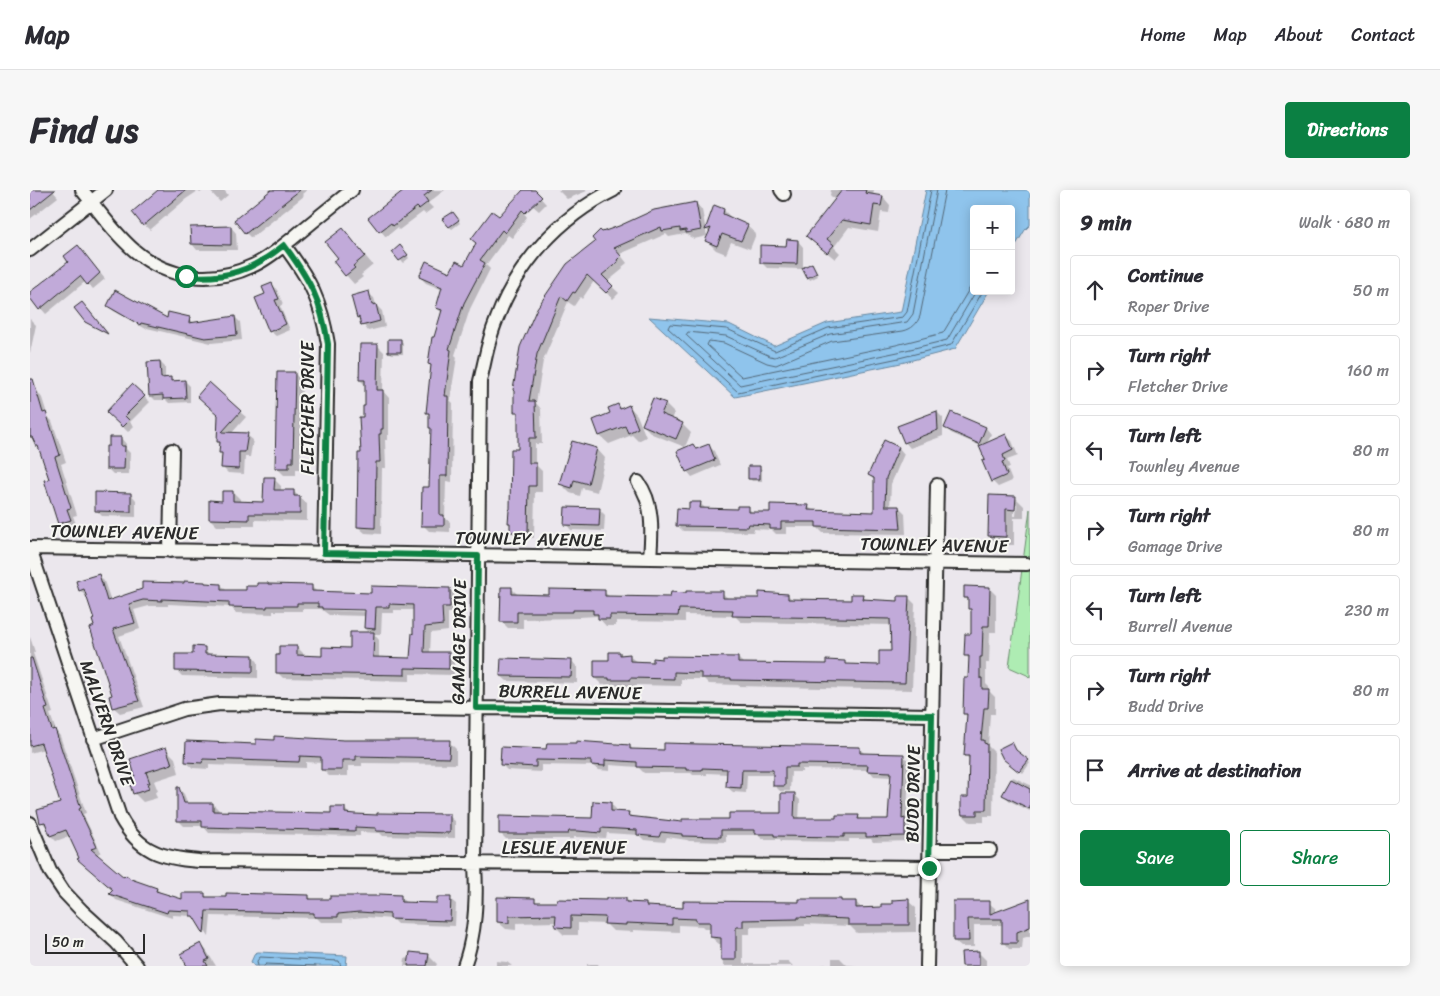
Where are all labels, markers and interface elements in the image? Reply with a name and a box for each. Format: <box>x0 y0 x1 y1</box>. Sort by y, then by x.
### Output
text: Map <box>25 14 69 56</box>
text: Home <box>1141 19 1186 51</box>
text: Map <box>1214 19 1247 51</box>
text: About <box>1275 19 1323 51</box>
text: Contact <box>1351 19 1415 51</box>
text: Find us <box>30 99 138 161</box>
button: Directions <box>1285 102 1410 158</box>
text: 9 min <box>1080 204 1132 242</box>
map controls <box>970 205 1015 295</box>
button: + <box>970 205 1015 250</box>
text: Walk · 680 m <box>1299 208 1390 237</box>
button: − <box>970 250 1015 295</box>
text: Continue <box>1128 259 1204 292</box>
route start <box>175 265 198 288</box>
icon: ahead <box>1081 276 1109 304</box>
text: 50 m <box>1353 276 1389 305</box>
text: Roper Drive <box>1128 292 1209 321</box>
text: Turn right <box>1128 339 1210 372</box>
street label: FLETCHER DRIVE <box>292 340 324 475</box>
icon: right <box>1081 356 1109 384</box>
text: 160 m <box>1346 356 1389 385</box>
text: Fletcher Drive <box>1128 372 1228 401</box>
text: Turn left <box>1128 419 1201 452</box>
icon: left <box>1081 436 1109 464</box>
text: 80 m <box>1353 436 1389 465</box>
text: Townley Avenue <box>1128 452 1240 481</box>
text: Turn right <box>1128 499 1210 532</box>
street label: TOWNLEY AVENUE <box>50 515 199 549</box>
icon: right <box>1081 516 1109 544</box>
text: 80 m <box>1353 516 1389 545</box>
street label: TOWNLEY AVENUE <box>455 522 604 556</box>
street label: TOWNLEY AVENUE <box>860 528 1009 562</box>
text: Gamage Drive <box>1128 532 1222 561</box>
street label: GAMAGE DRIVE <box>442 578 476 705</box>
text: Turn left <box>1128 579 1201 612</box>
icon: left <box>1081 596 1109 624</box>
text: 230 m <box>1344 596 1389 625</box>
text: Burrell Avenue <box>1128 612 1232 641</box>
street label: MALVERN DRIVE <box>70 656 144 791</box>
text: Turn right <box>1128 659 1210 692</box>
street label: BURRELL AVENUE <box>498 675 643 709</box>
icon: right <box>1081 676 1109 704</box>
text: 80 m <box>1353 676 1389 705</box>
text: Budd Drive <box>1128 692 1203 721</box>
street label: BUDD DRIVE <box>896 744 930 843</box>
text: Arrive at destination <box>1128 754 1301 787</box>
icon: arrive <box>1081 756 1109 784</box>
button: Save <box>1080 830 1230 886</box>
button: Share <box>1240 830 1390 886</box>
street label: LESLIE AVENUE <box>502 832 627 864</box>
route end <box>918 857 941 880</box>
text: 50 m <box>52 930 84 955</box>
scale bar <box>45 931 145 954</box>

